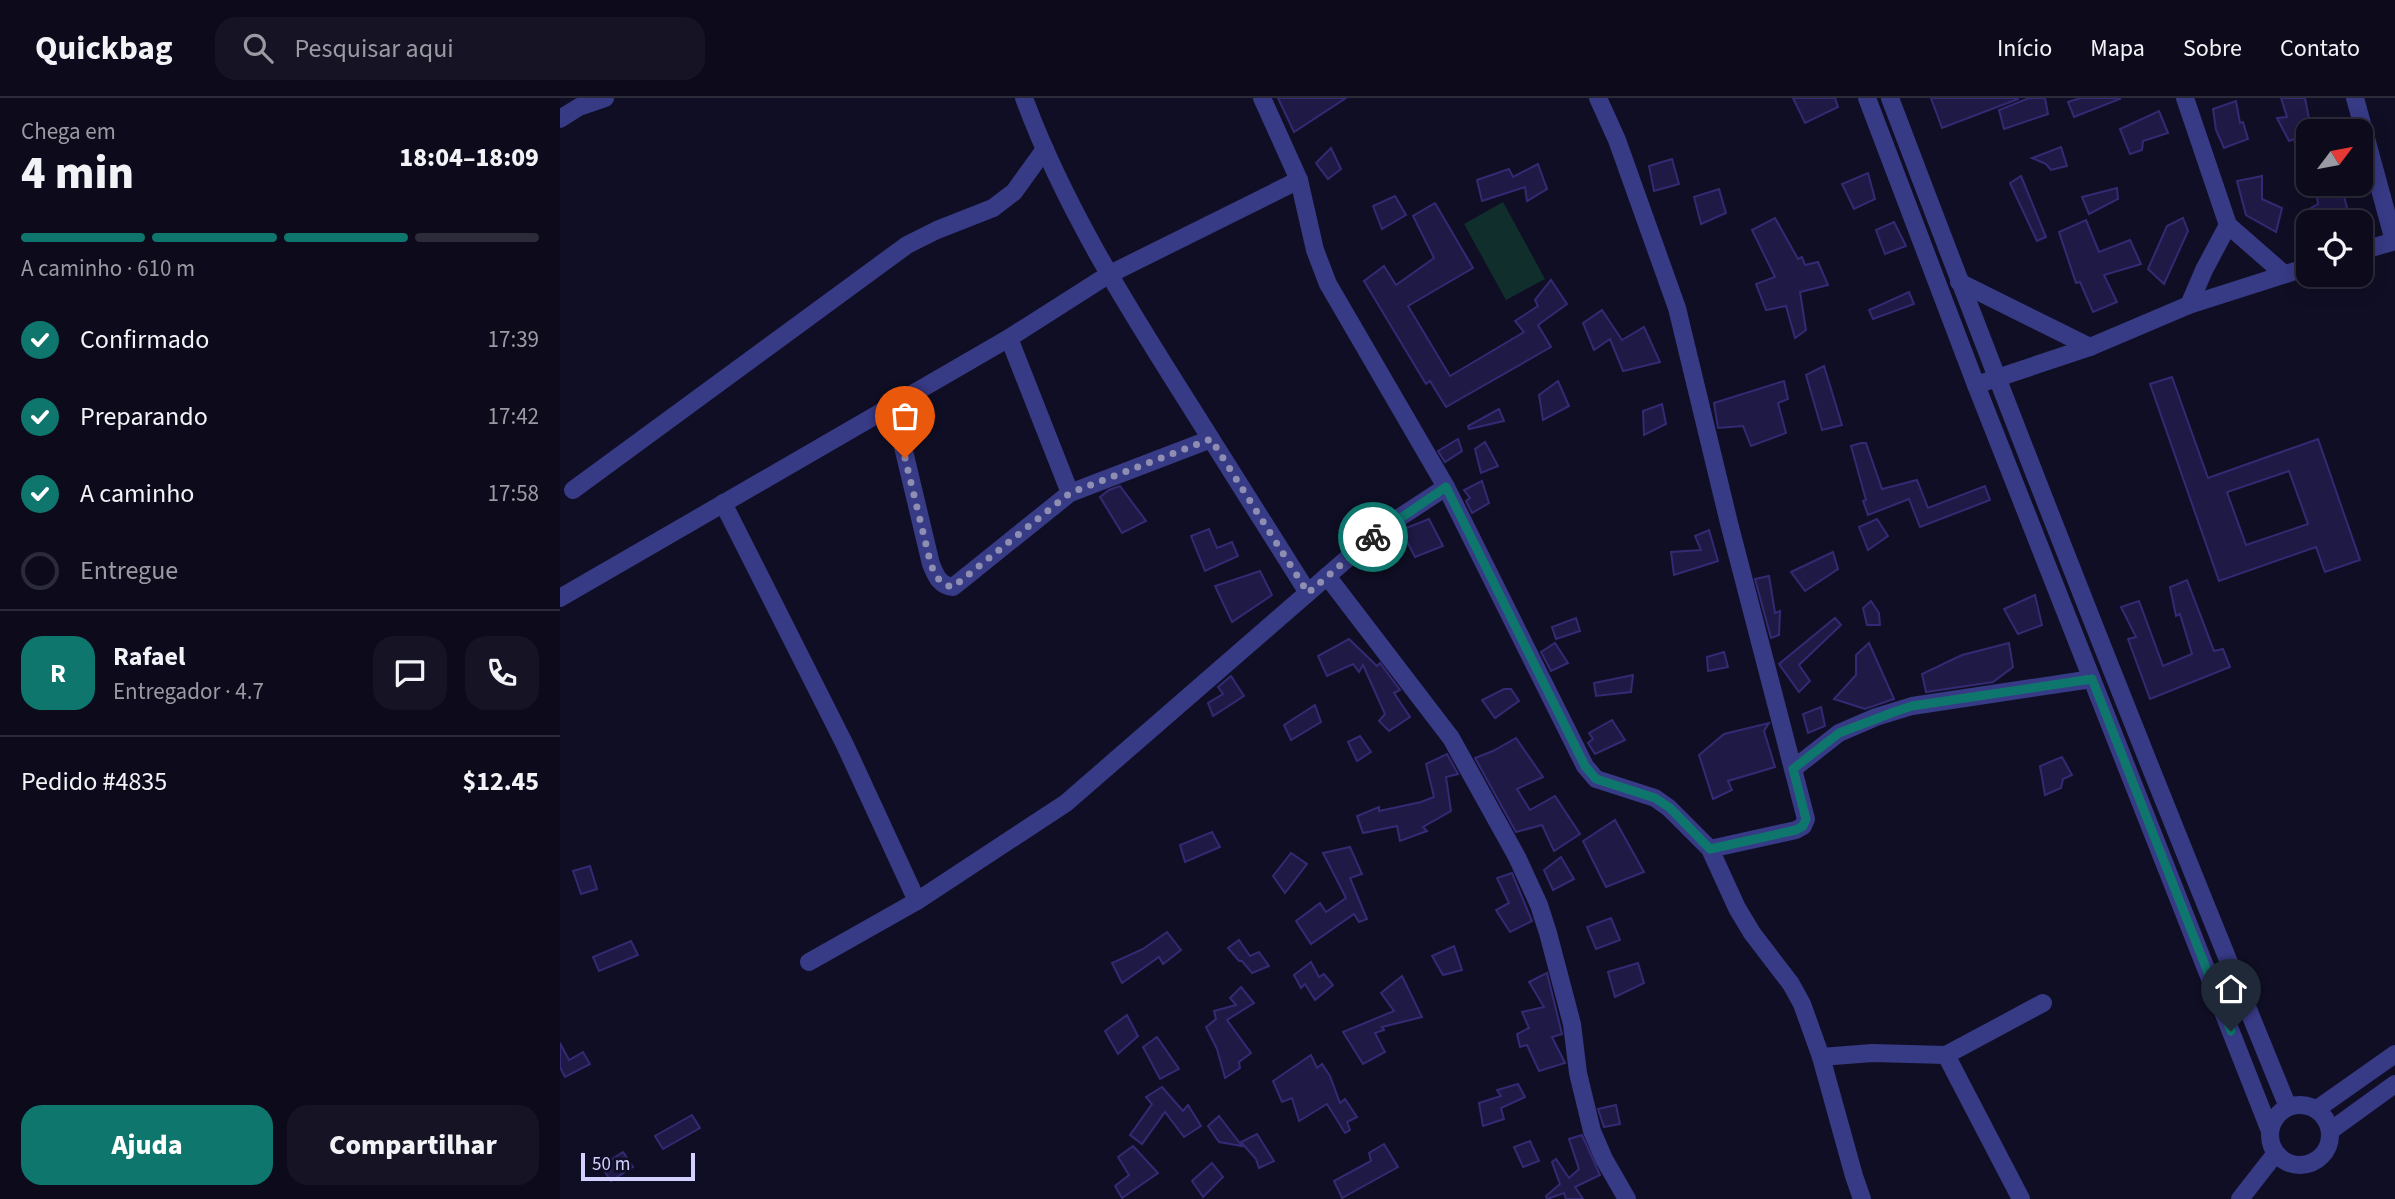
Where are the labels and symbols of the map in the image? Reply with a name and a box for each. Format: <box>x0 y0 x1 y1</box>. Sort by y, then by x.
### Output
north arrow <box>2296 119 2373 196</box>
pin <box>875 386 935 458</box>
courier <box>1338 502 1408 572</box>
pin <box>2201 959 2261 1031</box>
scale bar <box>581 1150 695 1182</box>

